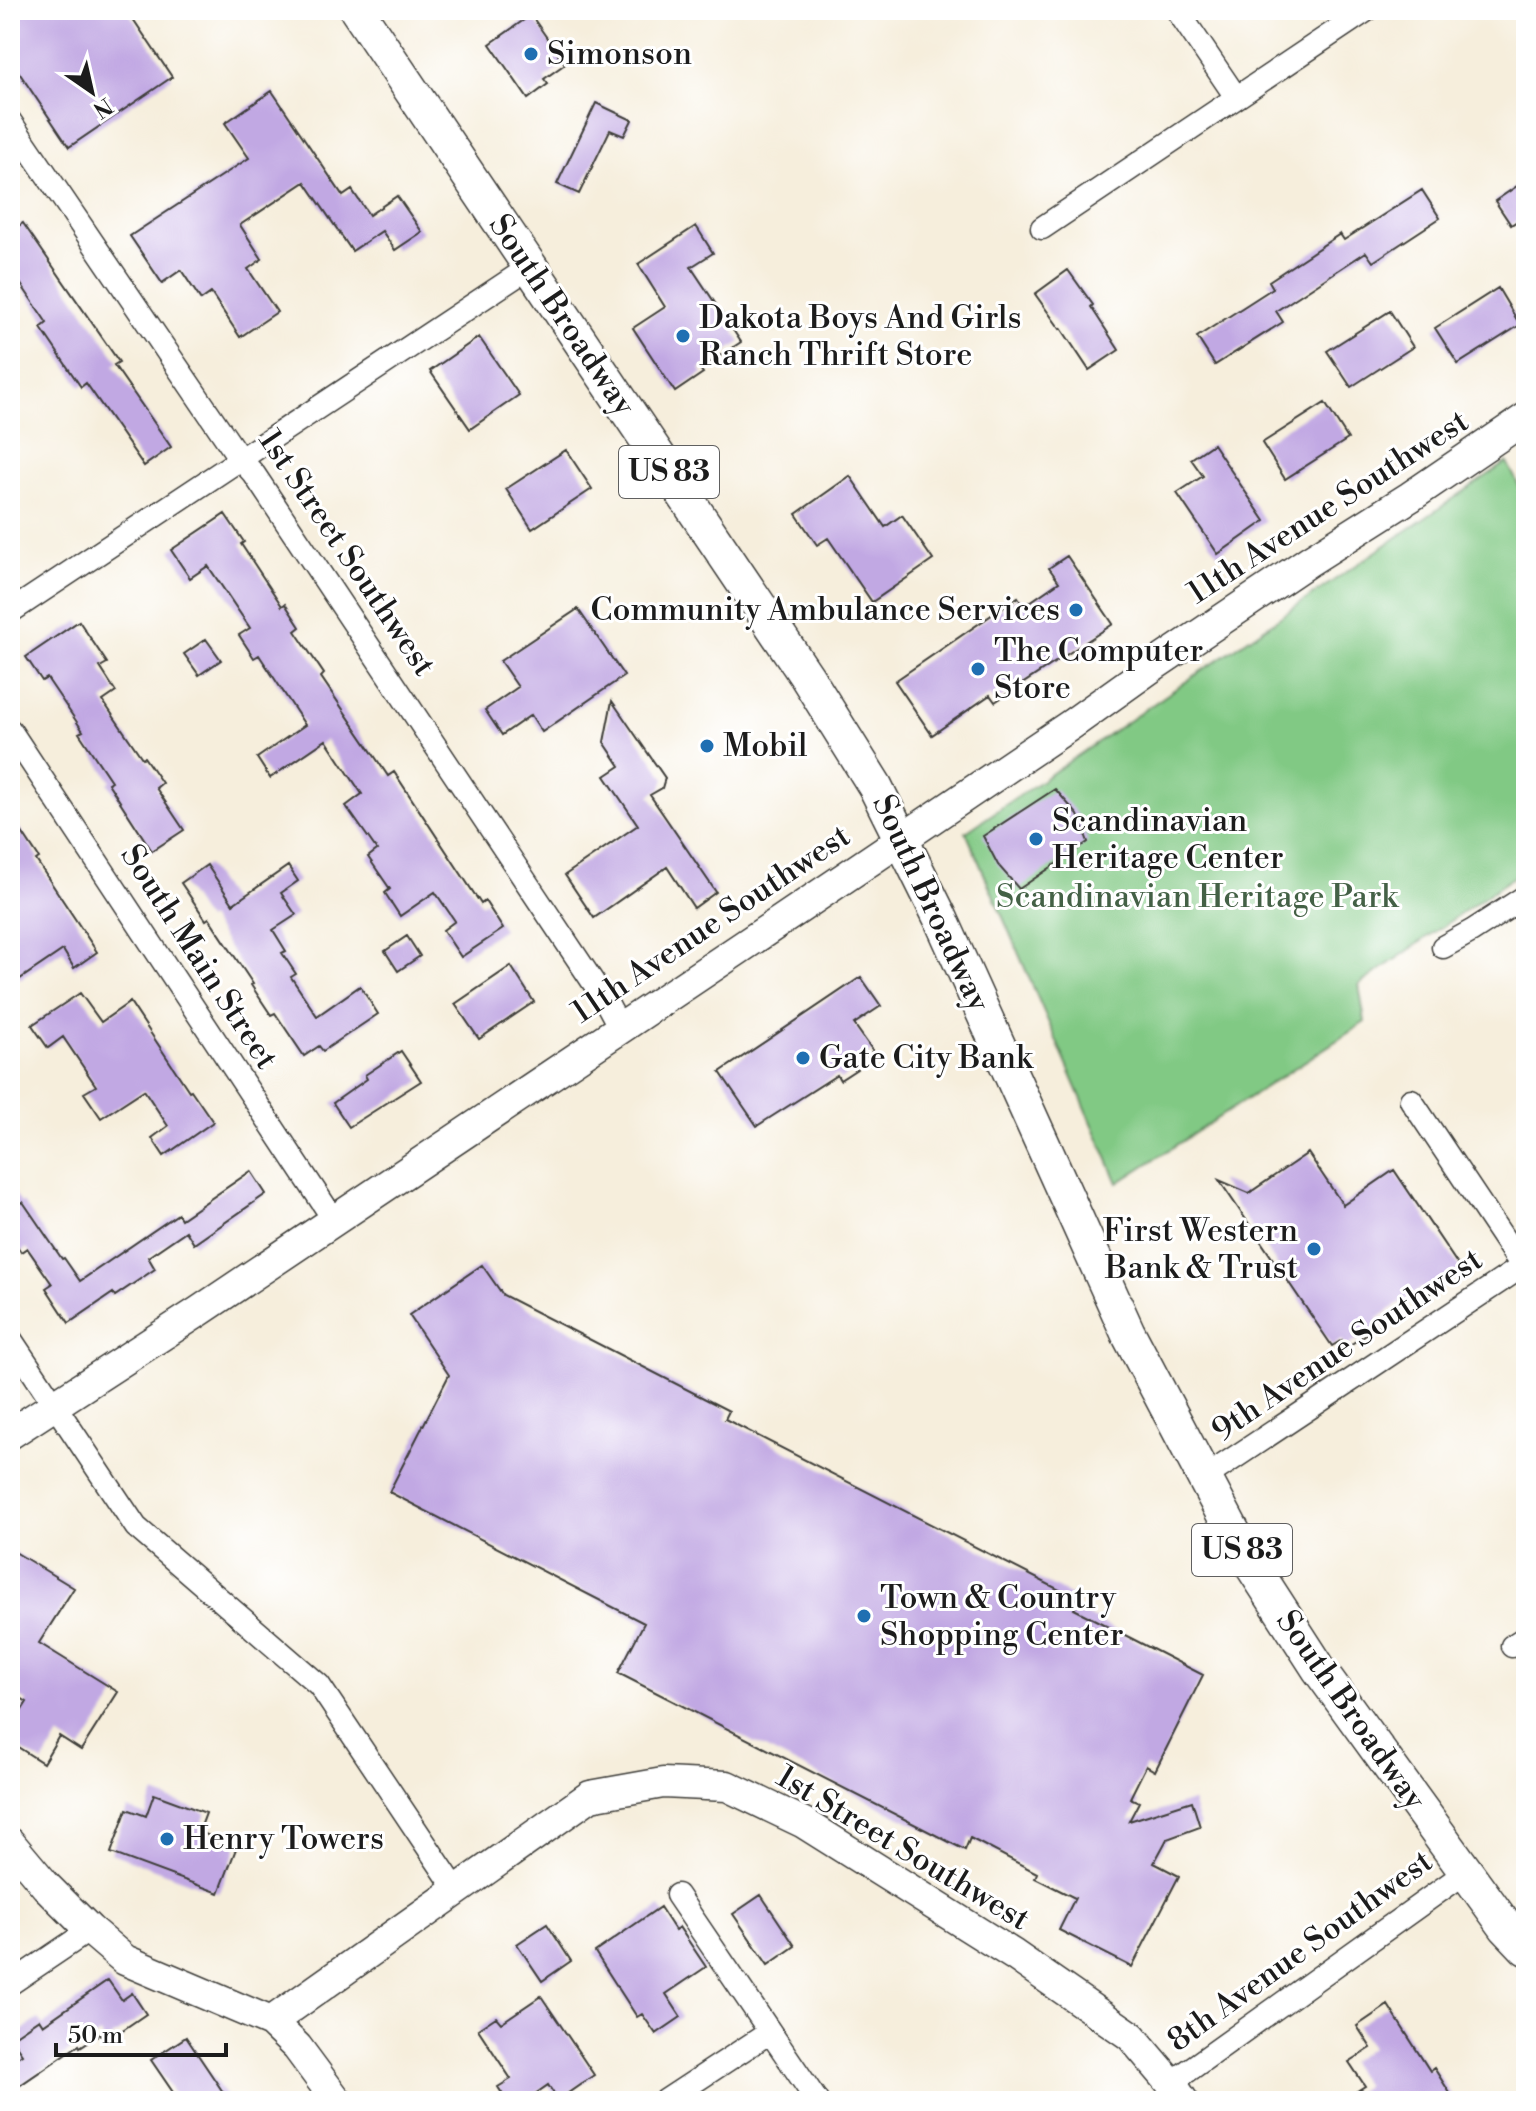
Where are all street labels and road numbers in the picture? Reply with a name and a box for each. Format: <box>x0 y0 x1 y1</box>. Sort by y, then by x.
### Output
street label: South Broadway <box>480 207 644 424</box>
street label: 11th Avenue Southwest <box>1180 401 1476 613</box>
street label: 1st Street Southwest <box>250 422 444 684</box>
road number: US 83 <box>619 446 719 498</box>
street label: South Broadway <box>863 788 999 1018</box>
street label: 11th Avenue Southwest <box>564 816 858 1032</box>
street label: South Main Street <box>112 837 286 1077</box>
street label: 9th Avenue Southwest <box>1204 1240 1490 1450</box>
road number: US 83 <box>1192 1524 1292 1576</box>
street label: South Broadway <box>1267 1603 1435 1818</box>
street label: 1st Street Southwest <box>769 1757 1037 1939</box>
street label: 8th Avenue Southwest <box>1160 1841 1440 2061</box>

